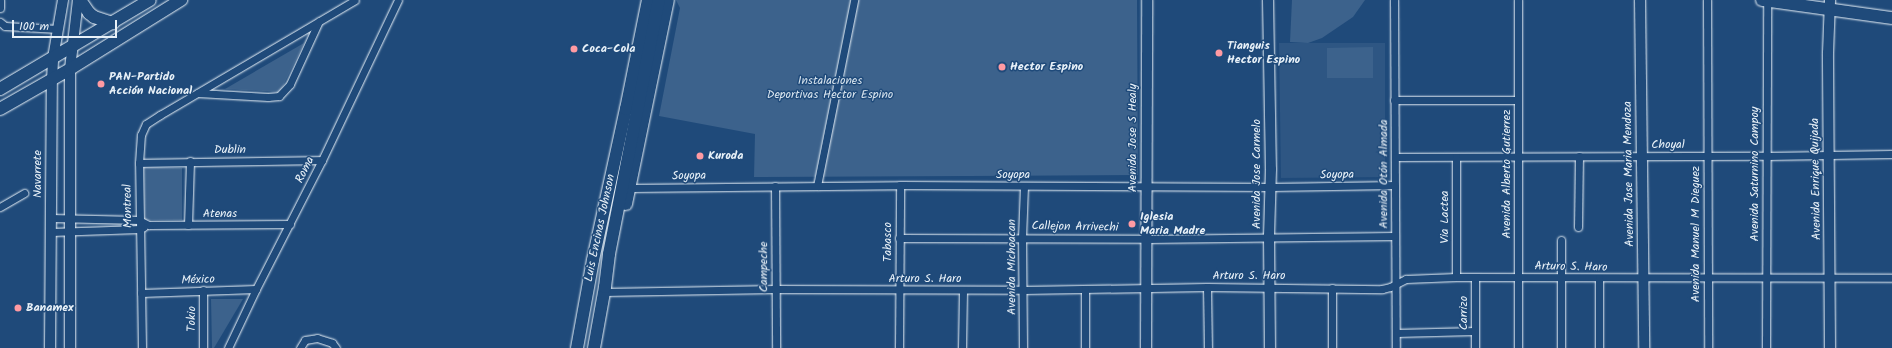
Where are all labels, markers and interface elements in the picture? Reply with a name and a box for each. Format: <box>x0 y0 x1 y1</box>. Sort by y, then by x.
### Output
scale bar <box>14 12 119 38</box>
text: 100 m <box>19 17 49 36</box>
place label: Tianguis Hector Espino <box>1227 39 1300 67</box>
place label: Coca-Cola <box>582 42 635 56</box>
marker: Coca-Cola <box>569 44 579 54</box>
marker: Tianguis Hector Espino <box>1214 48 1224 58</box>
place label: Hector Espino <box>1010 60 1083 74</box>
marker: Hector Espino <box>997 62 1007 72</box>
place label: PAN-Partido Acción Nacional <box>109 70 192 98</box>
park label: Instalaciones Deportivas Hector Espino <box>767 74 893 102</box>
marker: PAN-Partido Acción Nacional <box>96 79 106 89</box>
street label: Avenida Jose S Healy <box>1126 84 1140 192</box>
street label: Avenida Jose Maria Mendoza <box>1621 101 1637 247</box>
street label: Avenida Saturnino Campoy <box>1748 107 1762 241</box>
street label: Avenida Alberto Gutierrez <box>1500 110 1514 238</box>
street label: Avenida Enrique Quijada <box>1808 118 1824 240</box>
street label: Avenida Jose Carmelo <box>1250 119 1264 229</box>
street label: Avenida Otón Almada <box>1377 119 1391 229</box>
street label: Choyal <box>1651 138 1685 152</box>
street label: Dublin <box>214 143 246 157</box>
place label: Kuroda <box>708 149 743 163</box>
street label: Navarrete <box>31 150 45 198</box>
marker: Kuroda <box>695 151 705 161</box>
street label: Roma <box>292 154 318 186</box>
street label: Avenida Manuel M Dieguez <box>1689 166 1703 302</box>
street label: Soyopa <box>996 168 1030 182</box>
street label: Soyopa <box>1320 168 1354 182</box>
street label: Soyopa <box>672 169 706 183</box>
street label: Luis Encinas Johnson <box>582 173 618 283</box>
street label: Montreal <box>120 184 136 228</box>
street label: Via Lactea <box>1438 191 1452 243</box>
street label: Atenas <box>203 207 237 221</box>
place label: Iglesia Maria Madre <box>1140 210 1205 238</box>
street label: Avenida Michoacan <box>1005 219 1019 315</box>
street label: Callejon Arrivechi <box>1031 219 1119 235</box>
marker: Iglesia Maria Madre <box>1127 219 1137 229</box>
street label: Tabasco <box>881 222 895 262</box>
street label: Campeche <box>757 242 771 292</box>
street label: Arturo S. Haro <box>1534 259 1608 275</box>
street label: Arturo S. Haro <box>1212 269 1286 283</box>
street label: México <box>181 272 215 288</box>
street label: Arturo S. Haro <box>888 272 962 286</box>
street label: Carrizo <box>1457 296 1471 330</box>
place label: Banamex <box>26 301 74 315</box>
marker: Banamex <box>13 303 23 313</box>
street label: Tokio <box>185 306 199 332</box>

